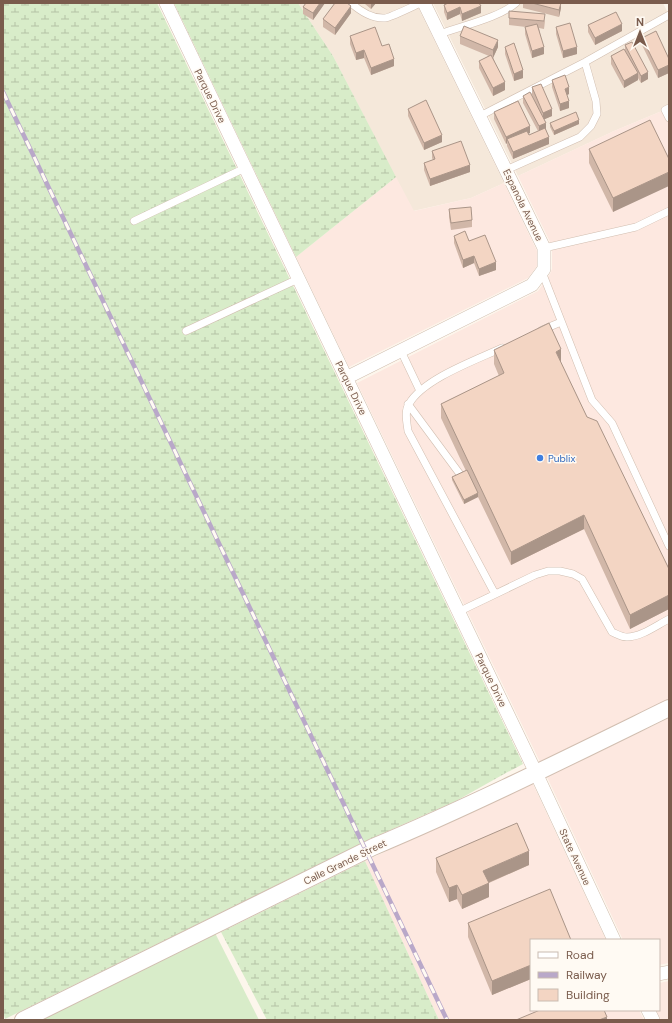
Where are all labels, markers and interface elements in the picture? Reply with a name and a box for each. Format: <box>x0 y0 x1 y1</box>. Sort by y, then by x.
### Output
north arrow <box>620 12 660 52</box>
text: N <box>636 15 644 29</box>
street label: Parque Drive <box>191 67 229 125</box>
street label: Espanola Avenue <box>500 167 546 243</box>
street label: Parque Drive <box>332 359 370 417</box>
place label: Publix <box>548 452 575 465</box>
marker: Publix <box>535 453 545 463</box>
street label: Parque Drive <box>472 651 510 709</box>
street label: State Avenue <box>556 827 594 888</box>
street label: Calle Grande Street <box>301 836 389 888</box>
legend <box>530 939 660 1011</box>
text: Road <box>566 947 594 963</box>
text: Railway <box>566 967 607 983</box>
text: Building <box>566 987 610 1003</box>

